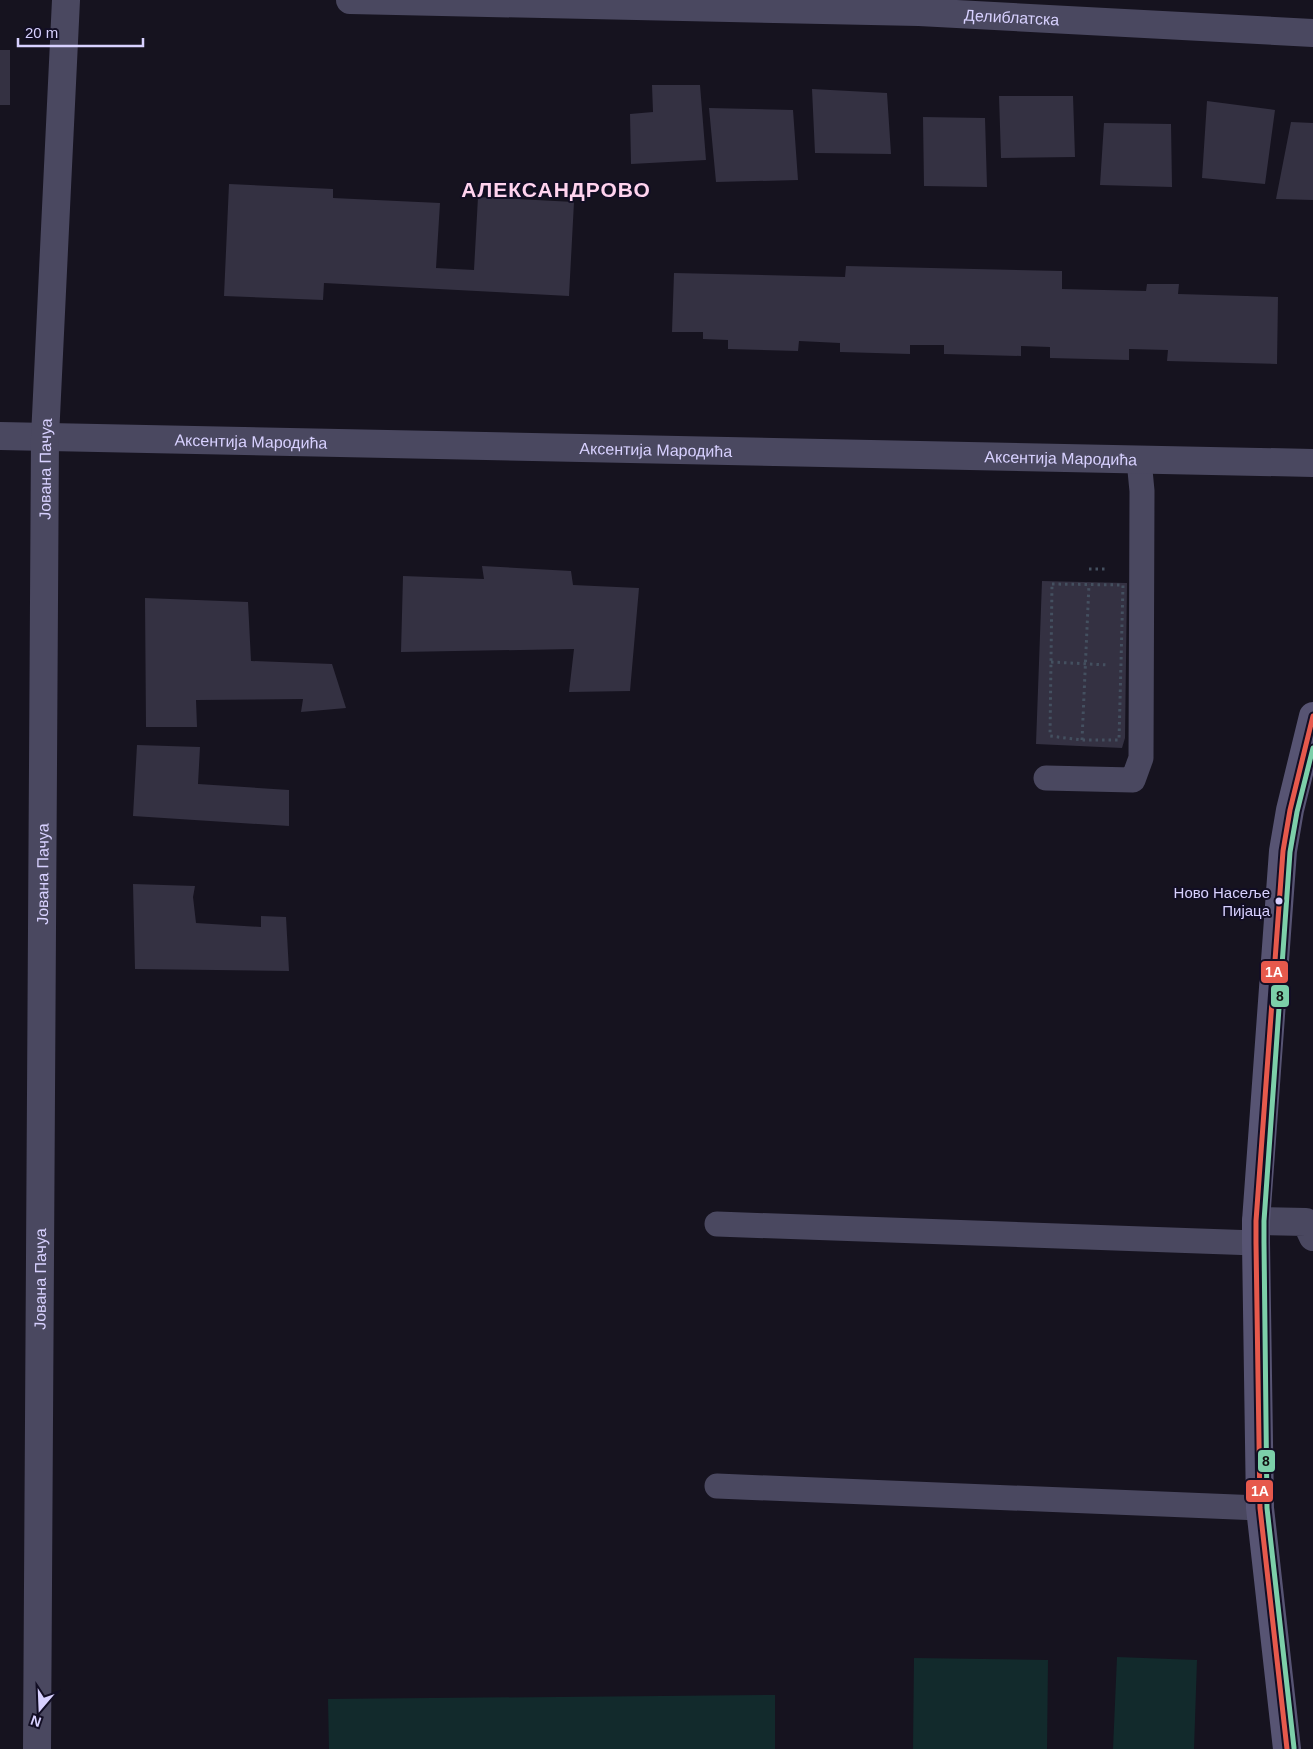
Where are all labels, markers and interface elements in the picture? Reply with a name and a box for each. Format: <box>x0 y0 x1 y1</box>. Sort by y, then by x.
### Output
street label: Делиблатска <box>964 6 1060 28</box>
scale bar <box>18 15 142 47</box>
text: 20 m <box>25 24 58 41</box>
district label: АЛЕКСАНДРОВО <box>461 178 651 201</box>
street label: Јована Пачуа <box>36 418 54 520</box>
street label: Аксентија Мародића <box>174 431 328 451</box>
street label: Аксентија Мародића <box>579 439 732 460</box>
street label: Аксентија Мародића <box>984 448 1137 468</box>
street label: Јована Пачуа <box>34 823 51 925</box>
place label: Ново Насеље Пијаца <box>1174 884 1271 919</box>
marker: Ново Насеље Пијаца <box>1274 896 1284 906</box>
line badge: 1A <box>1260 960 1289 984</box>
text: 1A <box>1265 964 1283 980</box>
line badge: 8 <box>1270 984 1290 1008</box>
text: 8 <box>1276 988 1284 1004</box>
street label: Јована Пачуа <box>31 1228 49 1330</box>
line badge: 8 <box>1257 1449 1276 1473</box>
text: 8 <box>1262 1453 1270 1469</box>
line badge: 1A <box>1245 1479 1274 1503</box>
text: 1A <box>1251 1483 1269 1499</box>
north arrow <box>15 1684 65 1734</box>
text: N <box>28 1712 43 1731</box>

